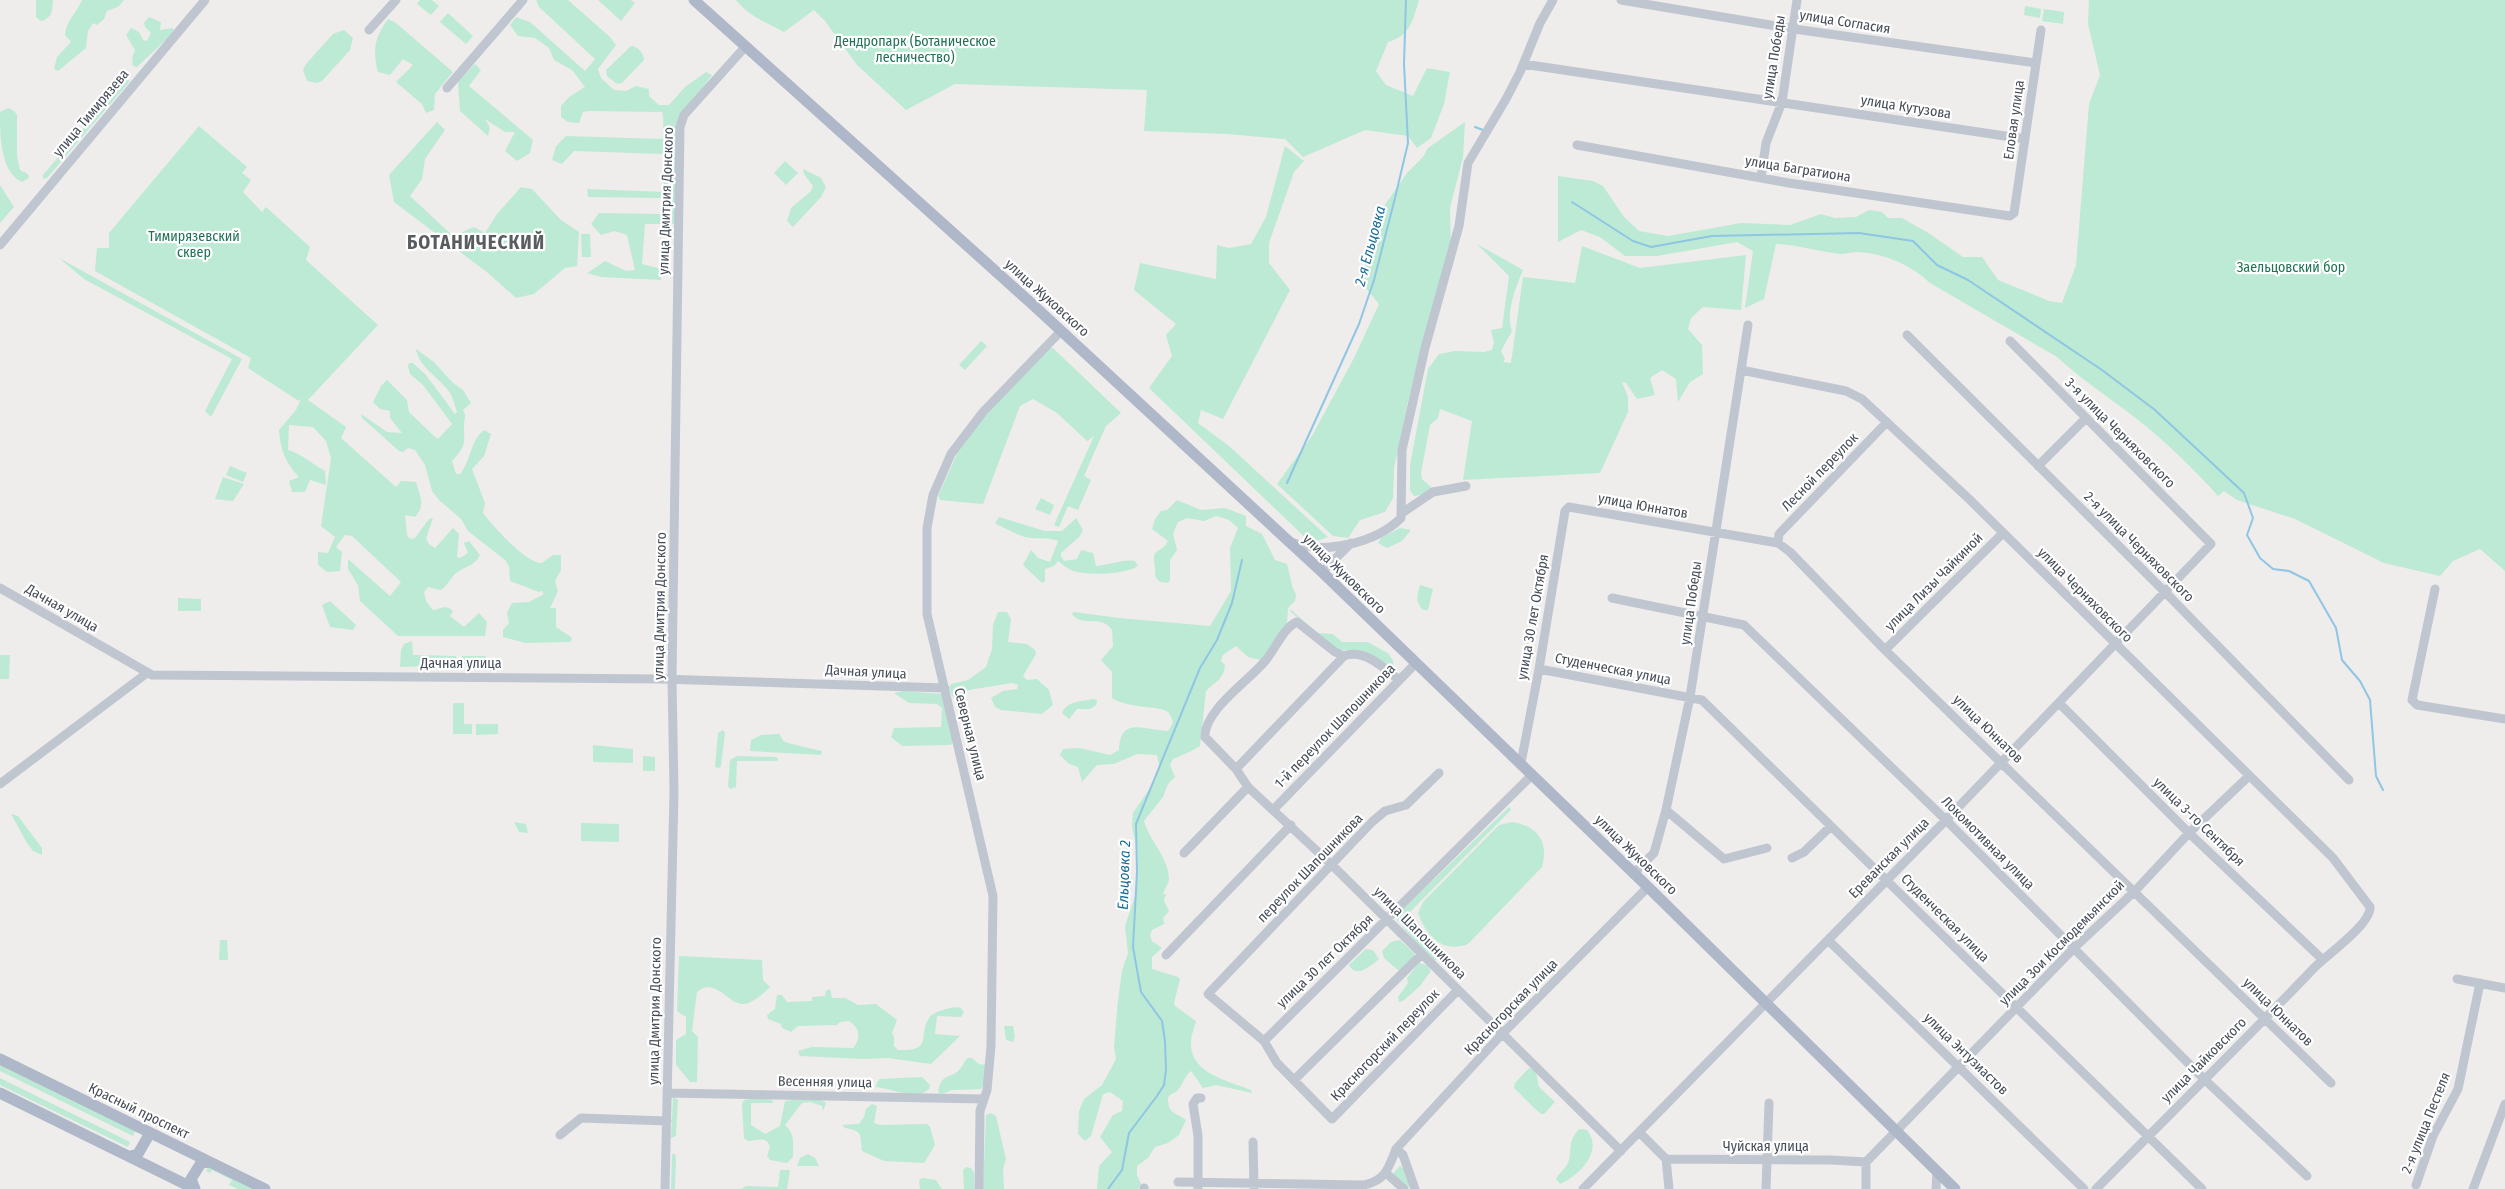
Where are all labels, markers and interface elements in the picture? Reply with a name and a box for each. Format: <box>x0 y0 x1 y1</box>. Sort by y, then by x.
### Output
street label: улица Согласия <box>1798 6 1892 38</box>
street label: улица Победы <box>1759 14 1789 100</box>
park label: Дендропарк (Ботаническое лесничество) <box>833 33 996 66</box>
street label: улица Тимирязева <box>49 66 133 160</box>
street label: Еловая улица <box>2000 79 2028 161</box>
street label: улица Кутузова <box>1860 91 1952 123</box>
street label: улица Дмитрия Донского <box>655 127 677 275</box>
street label: улица Багратиона <box>1744 152 1852 186</box>
water label: 2-я Ельцовка <box>1350 204 1389 289</box>
park label: Тимирязевский сквер <box>148 228 240 261</box>
district label: БОТАНИЧЕСКИЙ <box>407 230 545 254</box>
street label: улица Жуковского <box>1001 256 1093 340</box>
park label: Заельцовский бор <box>2237 259 2345 276</box>
street label: 3-я улица Черняховского <box>2061 374 2179 492</box>
street label: Лесной переулок <box>1778 429 1862 515</box>
street label: 2-я улица Черняховского <box>2080 488 2198 606</box>
street label: улица Юннатов <box>1597 490 1689 522</box>
street label: улица Жуковского <box>1299 530 1389 618</box>
street label: улица Лизы Чайкиной <box>1882 530 1986 634</box>
street label: улица Дмитрия Донского <box>650 532 670 680</box>
street label: улица Черняховского <box>2034 544 2136 646</box>
street label: улица 30 лет Октября <box>1514 553 1552 681</box>
street label: улица Победы <box>1677 560 1705 646</box>
street label: Дачная улица <box>22 580 102 636</box>
street label: Студенческая улица <box>1554 649 1673 689</box>
street label: Дачная улица <box>419 655 502 672</box>
street label: 1-й переулок Шапошникова <box>1271 660 1399 792</box>
street label: Дачная улица <box>824 661 907 683</box>
street label: Северная улица <box>950 686 990 782</box>
street label: улица Юннатов <box>1949 691 2027 767</box>
street label: улица 3-го Сентября <box>2150 774 2248 870</box>
street label: Локомотивная улица <box>1938 793 2038 893</box>
street label: переулок Шапошникова <box>1254 810 1367 926</box>
street label: улица Жуковского <box>1591 811 1681 899</box>
street label: Ереванская улица <box>1845 814 1933 902</box>
water label: Ельцовка 2 <box>1114 840 1134 910</box>
street label: Студенческая улица <box>1897 870 1993 966</box>
street label: улица Зои Космодемьянской <box>1996 877 2128 1009</box>
street label: улица Шапошникова <box>1370 883 1470 983</box>
street label: улица 30 лет Октября <box>1273 911 1377 1011</box>
street label: улица Дмитрия Донского <box>645 937 665 1085</box>
street label: Красногорская улица <box>1461 955 1561 1059</box>
street label: улица Юннатов <box>2239 974 2317 1050</box>
street label: Красногорский переулок <box>1327 985 1443 1105</box>
street label: улица Энтузиастов <box>1920 1009 2012 1099</box>
street label: улица Чайковского <box>2158 1014 2250 1106</box>
street label: 2-я улица Пестеля <box>2398 1070 2454 1176</box>
street label: Весенняя улица <box>778 1073 872 1091</box>
street label: Красный проспект <box>86 1079 192 1143</box>
street label: Чуйская улица <box>1723 1138 1809 1155</box>

